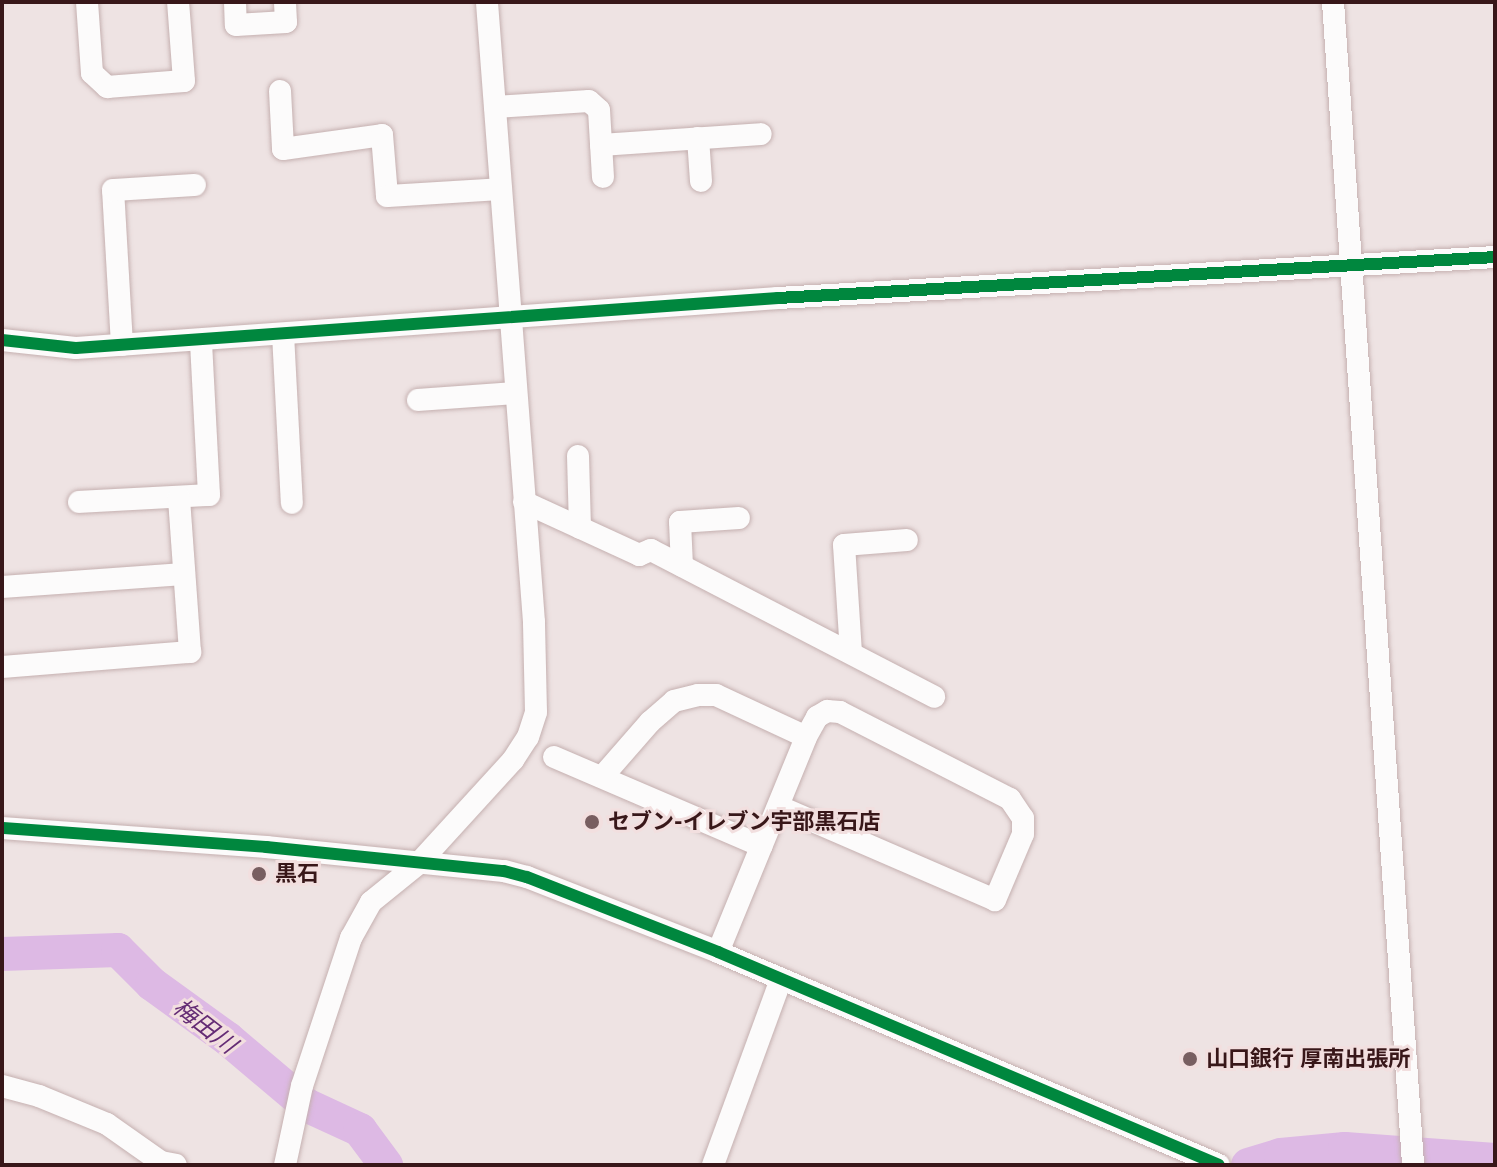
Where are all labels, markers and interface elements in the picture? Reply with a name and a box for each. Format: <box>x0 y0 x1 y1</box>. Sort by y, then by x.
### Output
place label: セブン-イレブン宇部黒石店 <box>608 809 880 835</box>
marker: セブン-イレブン宇部黒石店 <box>583 813 601 831</box>
place label: 黒石 <box>275 861 319 887</box>
marker: 黒石 <box>250 865 268 883</box>
water label: 梅田川 <box>168 992 242 1060</box>
place label: 山口銀行 厚南出張所 <box>1206 1046 1410 1072</box>
marker: 山口銀行 厚南出張所 <box>1181 1050 1199 1068</box>

